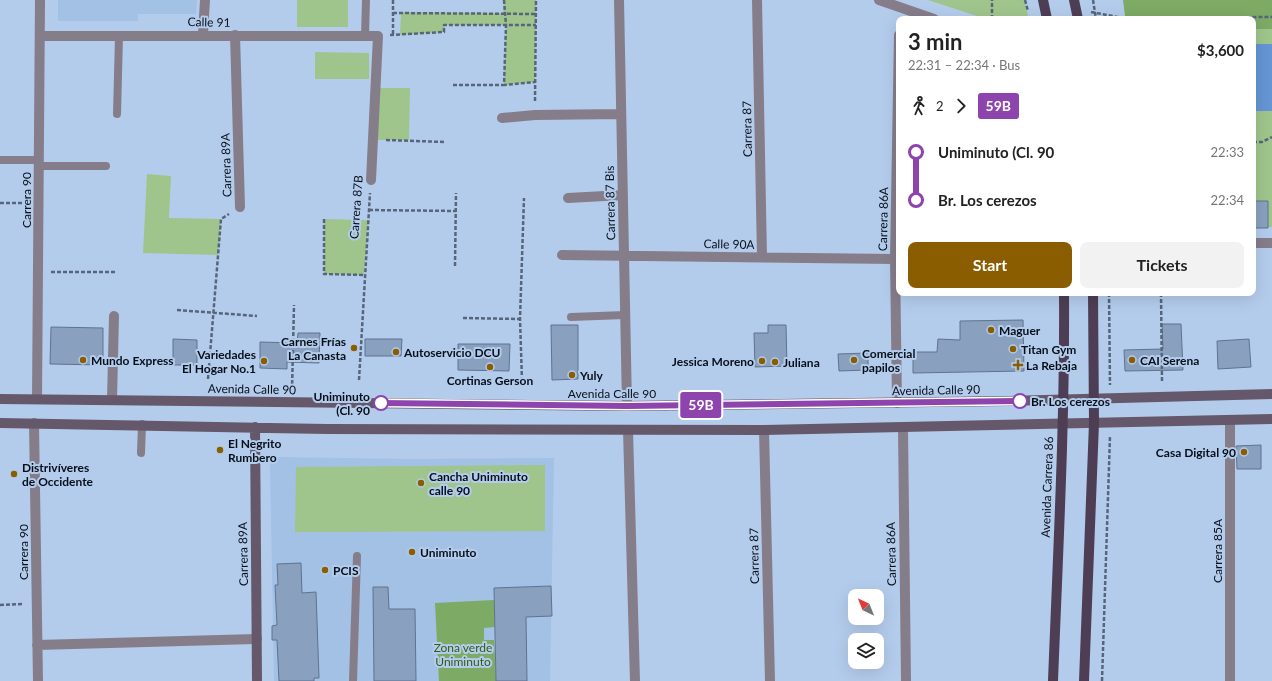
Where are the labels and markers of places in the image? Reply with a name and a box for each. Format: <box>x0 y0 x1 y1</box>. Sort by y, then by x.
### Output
place label: Maguer <box>999 323 1041 338</box>
marker: Maguer <box>986 325 996 335</box>
place label: Carnes Frías La Canasta <box>281 334 346 363</box>
place label: Titan Gym <box>1021 342 1076 357</box>
marker: Carnes Frías La Canasta <box>349 343 359 353</box>
marker: Titan Gym <box>1008 344 1018 354</box>
place label: Autoservicio DCU <box>403 345 501 360</box>
place label: Comercial papilos <box>862 346 915 375</box>
place label: Variedades El Hogar No.1 <box>182 347 256 376</box>
marker: Autoservicio DCU <box>391 347 401 357</box>
place label: Mundo Express <box>91 353 174 368</box>
place label: CAI Serena <box>1140 353 1199 368</box>
place label: Jessica Moreno <box>672 354 754 369</box>
marker: Mundo Express <box>78 355 88 365</box>
place label: Juliana <box>783 355 820 370</box>
marker: Comercial papilos <box>849 355 859 365</box>
marker: CAI Serena <box>1127 355 1137 365</box>
marker: Variedades El Hogar No.1 <box>259 356 269 366</box>
marker: Jessica Moreno <box>757 356 767 366</box>
marker: Juliana <box>770 357 780 367</box>
place label: La Rebaja <box>1026 358 1077 373</box>
marker: La Rebaja <box>1013 360 1023 370</box>
marker: Cortinas Gerson <box>485 362 495 372</box>
place label: Yuly <box>579 368 603 383</box>
marker: Yuly <box>567 370 577 380</box>
place label: Cortinas Gerson <box>447 373 533 388</box>
place label: Uniminuto (Cl. 90 <box>314 389 370 418</box>
marker: Br. Los cerezos <box>1012 393 1028 409</box>
place label: Br. Los cerezos <box>1031 394 1110 409</box>
marker: Uniminuto (Cl. 90 <box>373 395 389 411</box>
place label: El Negrito Rumbero <box>228 436 282 465</box>
marker: El Negrito Rumbero <box>215 445 225 455</box>
place label: Casa Digital 90 <box>1156 445 1236 460</box>
marker: Casa Digital 90 <box>1239 447 1249 457</box>
place label: Distrivíveres de Occidente <box>22 460 94 489</box>
marker: Distrivíveres de Occidente <box>9 469 19 479</box>
place label: Cancha Uniminuto calle 90 <box>429 469 528 498</box>
marker: Cancha Uniminuto calle 90 <box>416 478 426 488</box>
place label: Uniminuto <box>420 545 477 560</box>
marker: Uniminuto <box>407 547 417 557</box>
place label: PCIS <box>333 563 359 578</box>
marker: PCIS <box>320 565 330 575</box>

